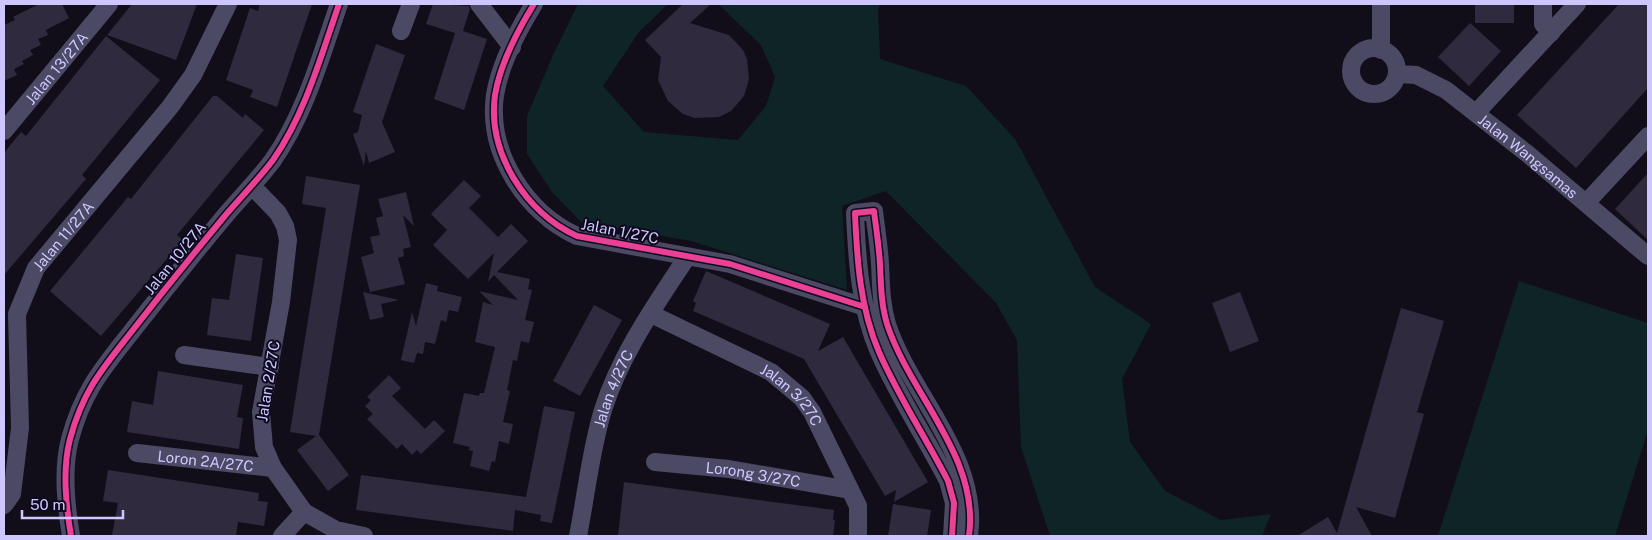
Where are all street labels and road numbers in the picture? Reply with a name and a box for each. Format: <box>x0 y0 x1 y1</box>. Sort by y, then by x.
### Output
street label: Jalan 13/27A <box>21 28 91 107</box>
street label: Jalan Wangsamas <box>1475 110 1581 201</box>
street label: Jalan 11/27A <box>29 197 97 274</box>
street label: Jalan 1/27C <box>580 215 660 247</box>
street label: Jalan 10/27A <box>141 218 210 298</box>
street label: Jalan 2/27C <box>253 339 283 423</box>
street label: Jalan 4/27C <box>590 347 636 429</box>
street label: Jalan 3/27C <box>758 360 826 428</box>
street label: Loron 2A/27C <box>157 447 255 474</box>
street label: Lorong 3/27C <box>705 458 802 490</box>

